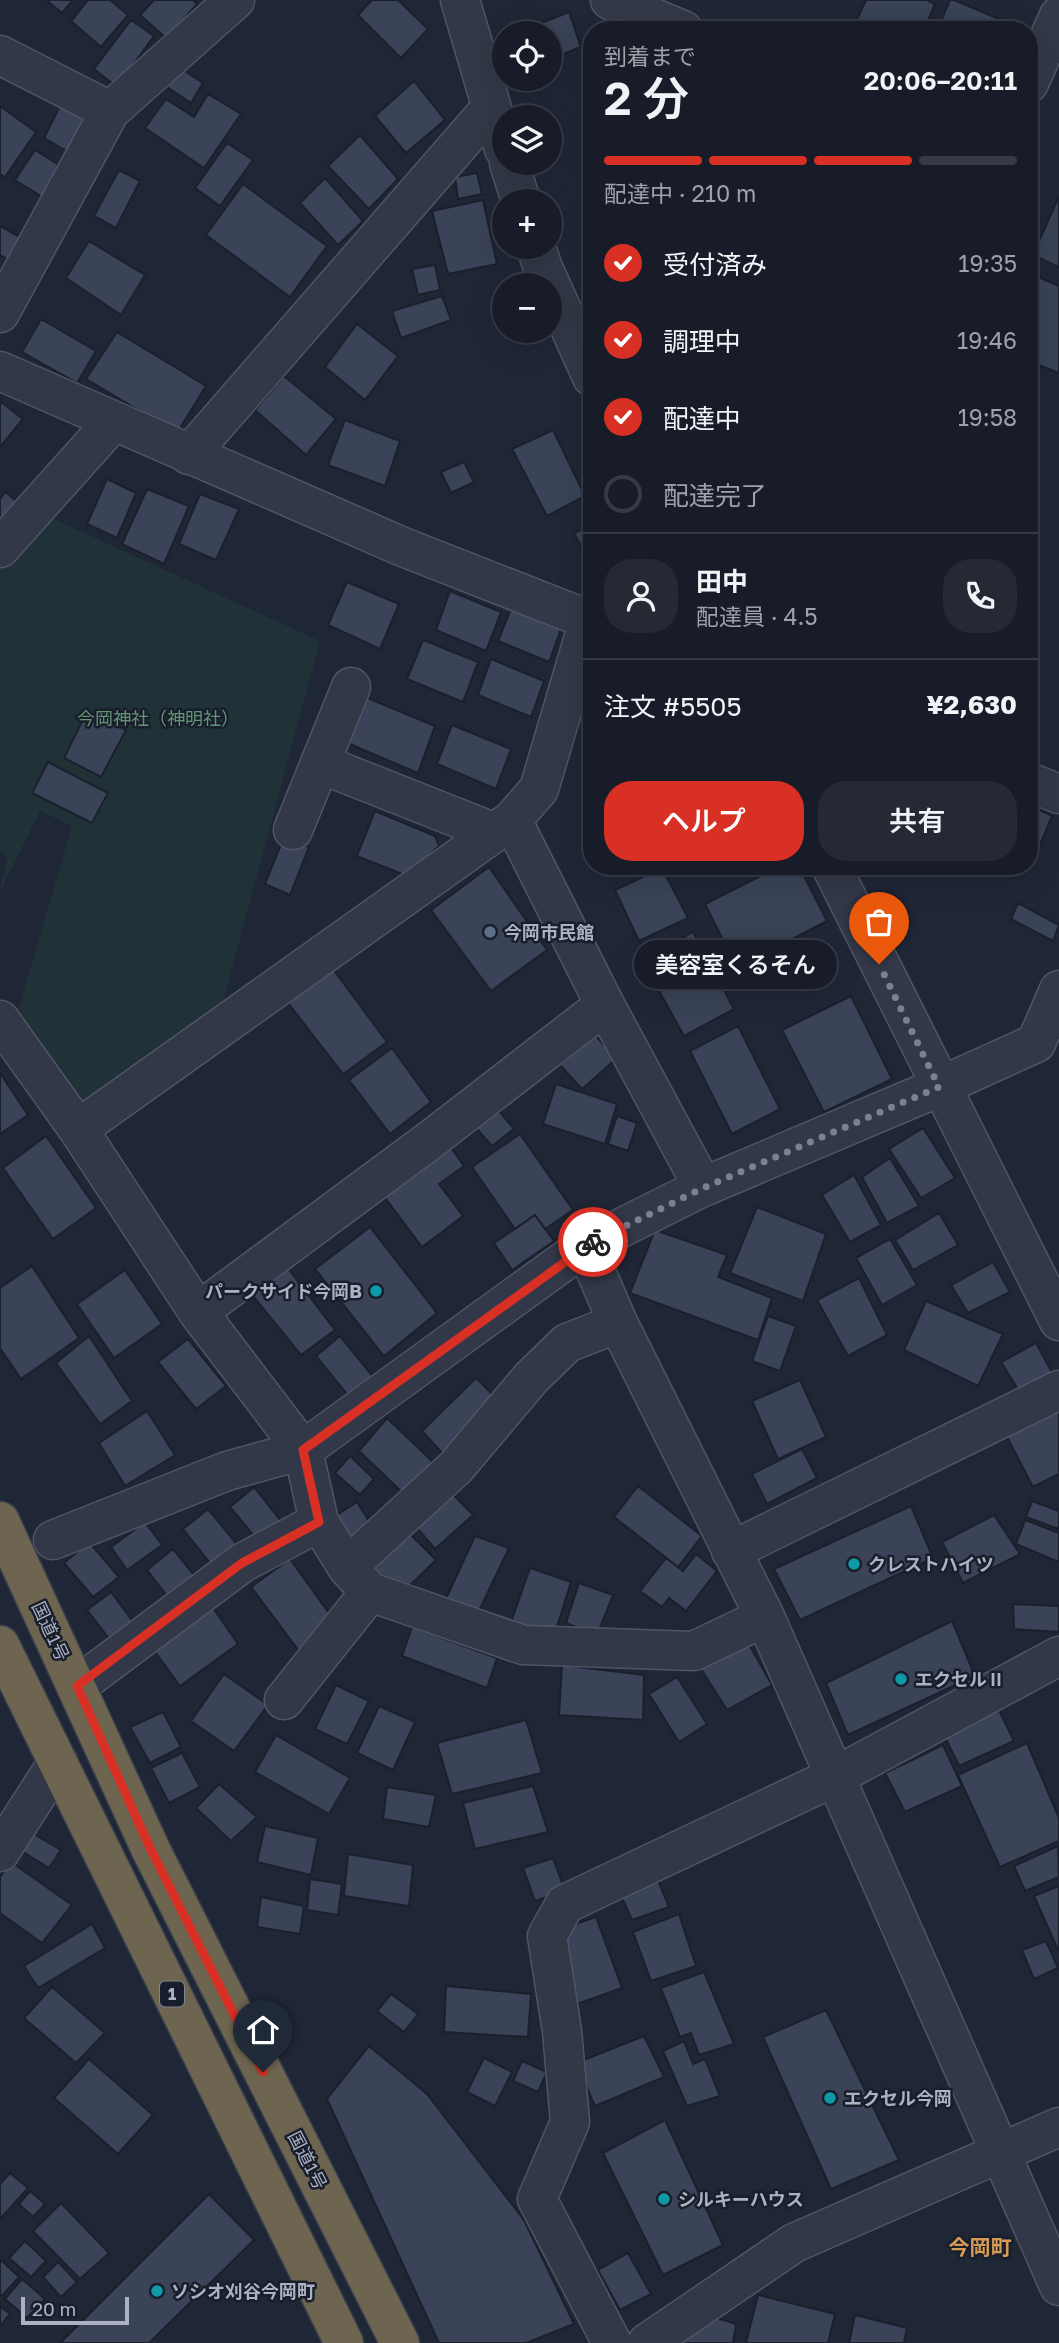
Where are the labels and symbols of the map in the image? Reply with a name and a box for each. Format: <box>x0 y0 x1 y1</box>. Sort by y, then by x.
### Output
park label: 今岡神社（神明社） <box>77 707 239 729</box>
pin <box>849 892 909 964</box>
place label: 今岡市民館 <box>504 921 594 943</box>
marker: 今岡市民館 <box>482 924 498 940</box>
callout: 美容室くるそん <box>634 940 837 988</box>
courier <box>558 1207 628 1277</box>
place label: パークサイド今岡B <box>205 1280 362 1302</box>
marker: パークサイド今岡B <box>368 1283 384 1299</box>
place label: クレストハイツ <box>868 1553 994 1575</box>
marker: クレストハイツ <box>846 1556 862 1572</box>
street label: 国道1号 <box>28 1598 74 1664</box>
place label: エクセルⅡ <box>915 1668 1005 1690</box>
marker: エクセルⅡ <box>893 1671 909 1687</box>
road number: 1 <box>160 1982 184 2006</box>
pin <box>233 2000 293 2072</box>
place label: エクセル今岡 <box>844 2087 952 2109</box>
marker: エクセル今岡 <box>822 2090 838 2106</box>
street label: 国道1号 <box>284 2127 332 2193</box>
place label: シルキーハウス <box>678 2188 804 2210</box>
marker: シルキーハウス <box>656 2191 672 2207</box>
district label: 今岡町 <box>949 2234 1012 2260</box>
place label: ソシオ刈谷今岡町 <box>171 2280 315 2302</box>
marker: ソシオ刈谷今岡町 <box>149 2283 165 2299</box>
scale bar <box>21 2294 130 2326</box>

